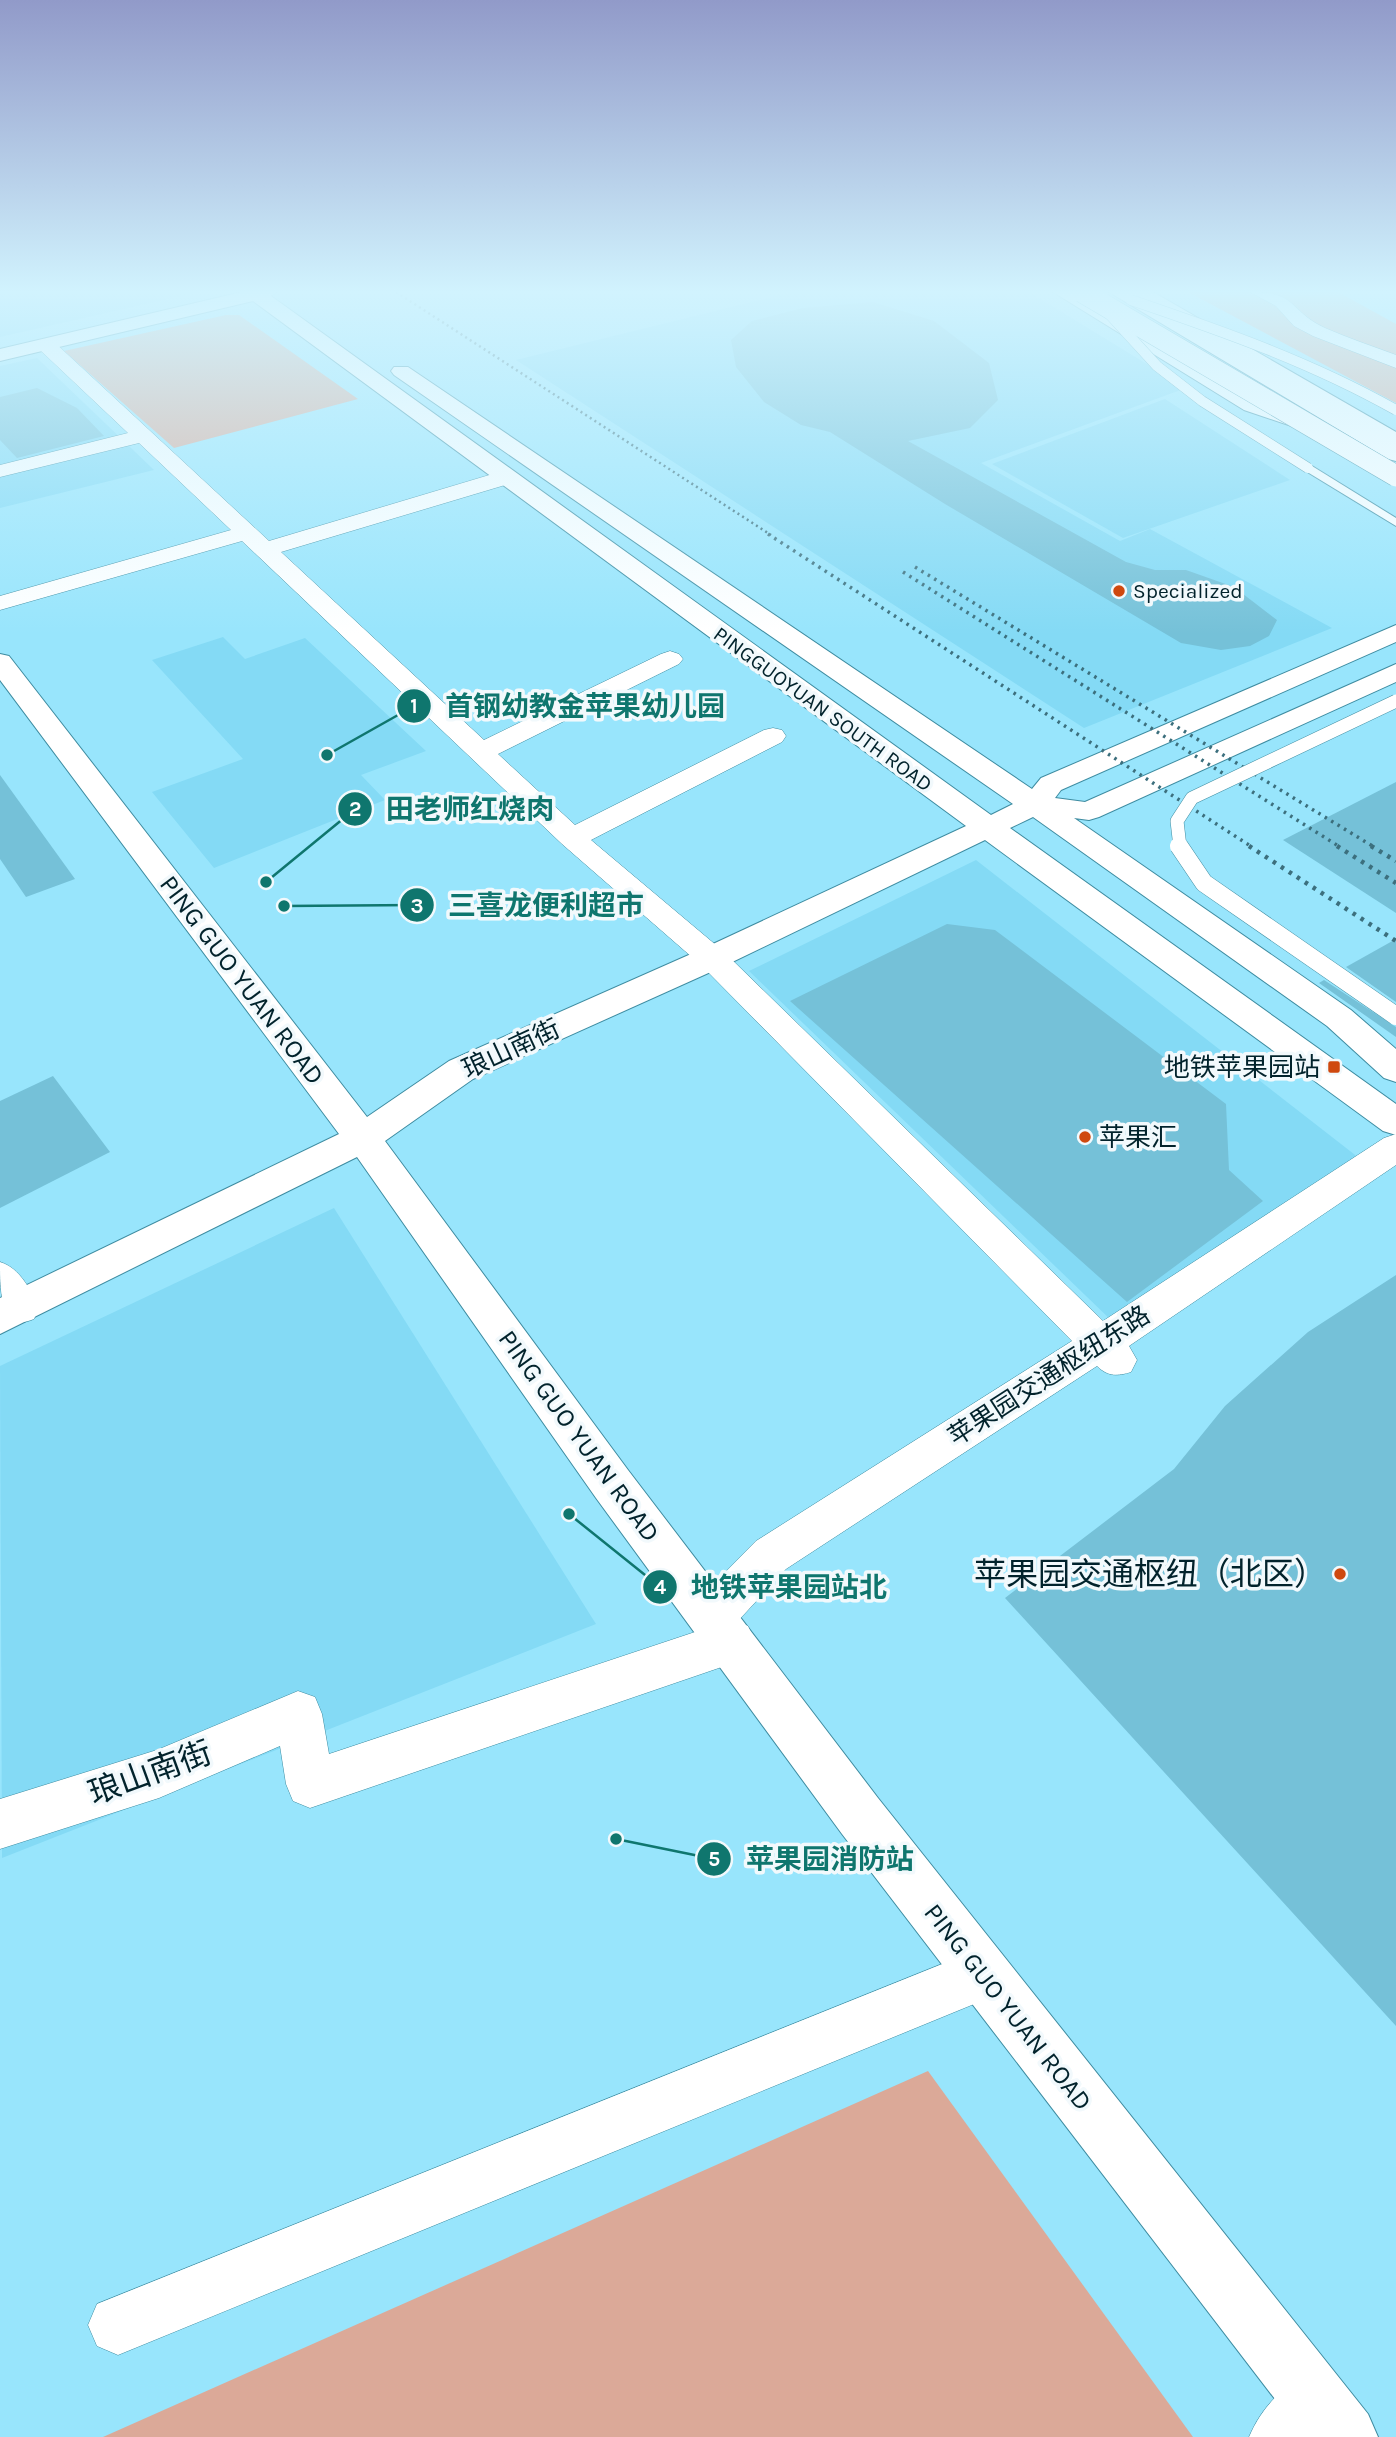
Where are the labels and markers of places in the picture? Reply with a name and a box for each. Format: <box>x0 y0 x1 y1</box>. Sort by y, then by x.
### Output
place label: Specialized <box>1133 579 1243 603</box>
marker: Specialized <box>1111 583 1127 599</box>
callout: 首钢幼教金苹果幼儿园 <box>396 681 739 730</box>
callout: 田老师红烧肉 <box>337 784 568 833</box>
callout: 三喜龙便利超市 <box>399 881 658 930</box>
place label: 地铁苹果园站 <box>1164 1052 1320 1083</box>
marker: 地铁苹果园站 <box>1326 1059 1342 1075</box>
place label: 苹果汇 <box>1099 1122 1177 1153</box>
marker: 苹果汇 <box>1077 1129 1093 1145</box>
place label: 苹果园交通枢纽（北区） <box>974 1556 1326 1593</box>
callout: 地铁苹果园站北 <box>642 1562 901 1611</box>
marker: 苹果园交通枢纽（北区） <box>1332 1566 1348 1582</box>
callout: 苹果园消防站 <box>697 1834 928 1883</box>

